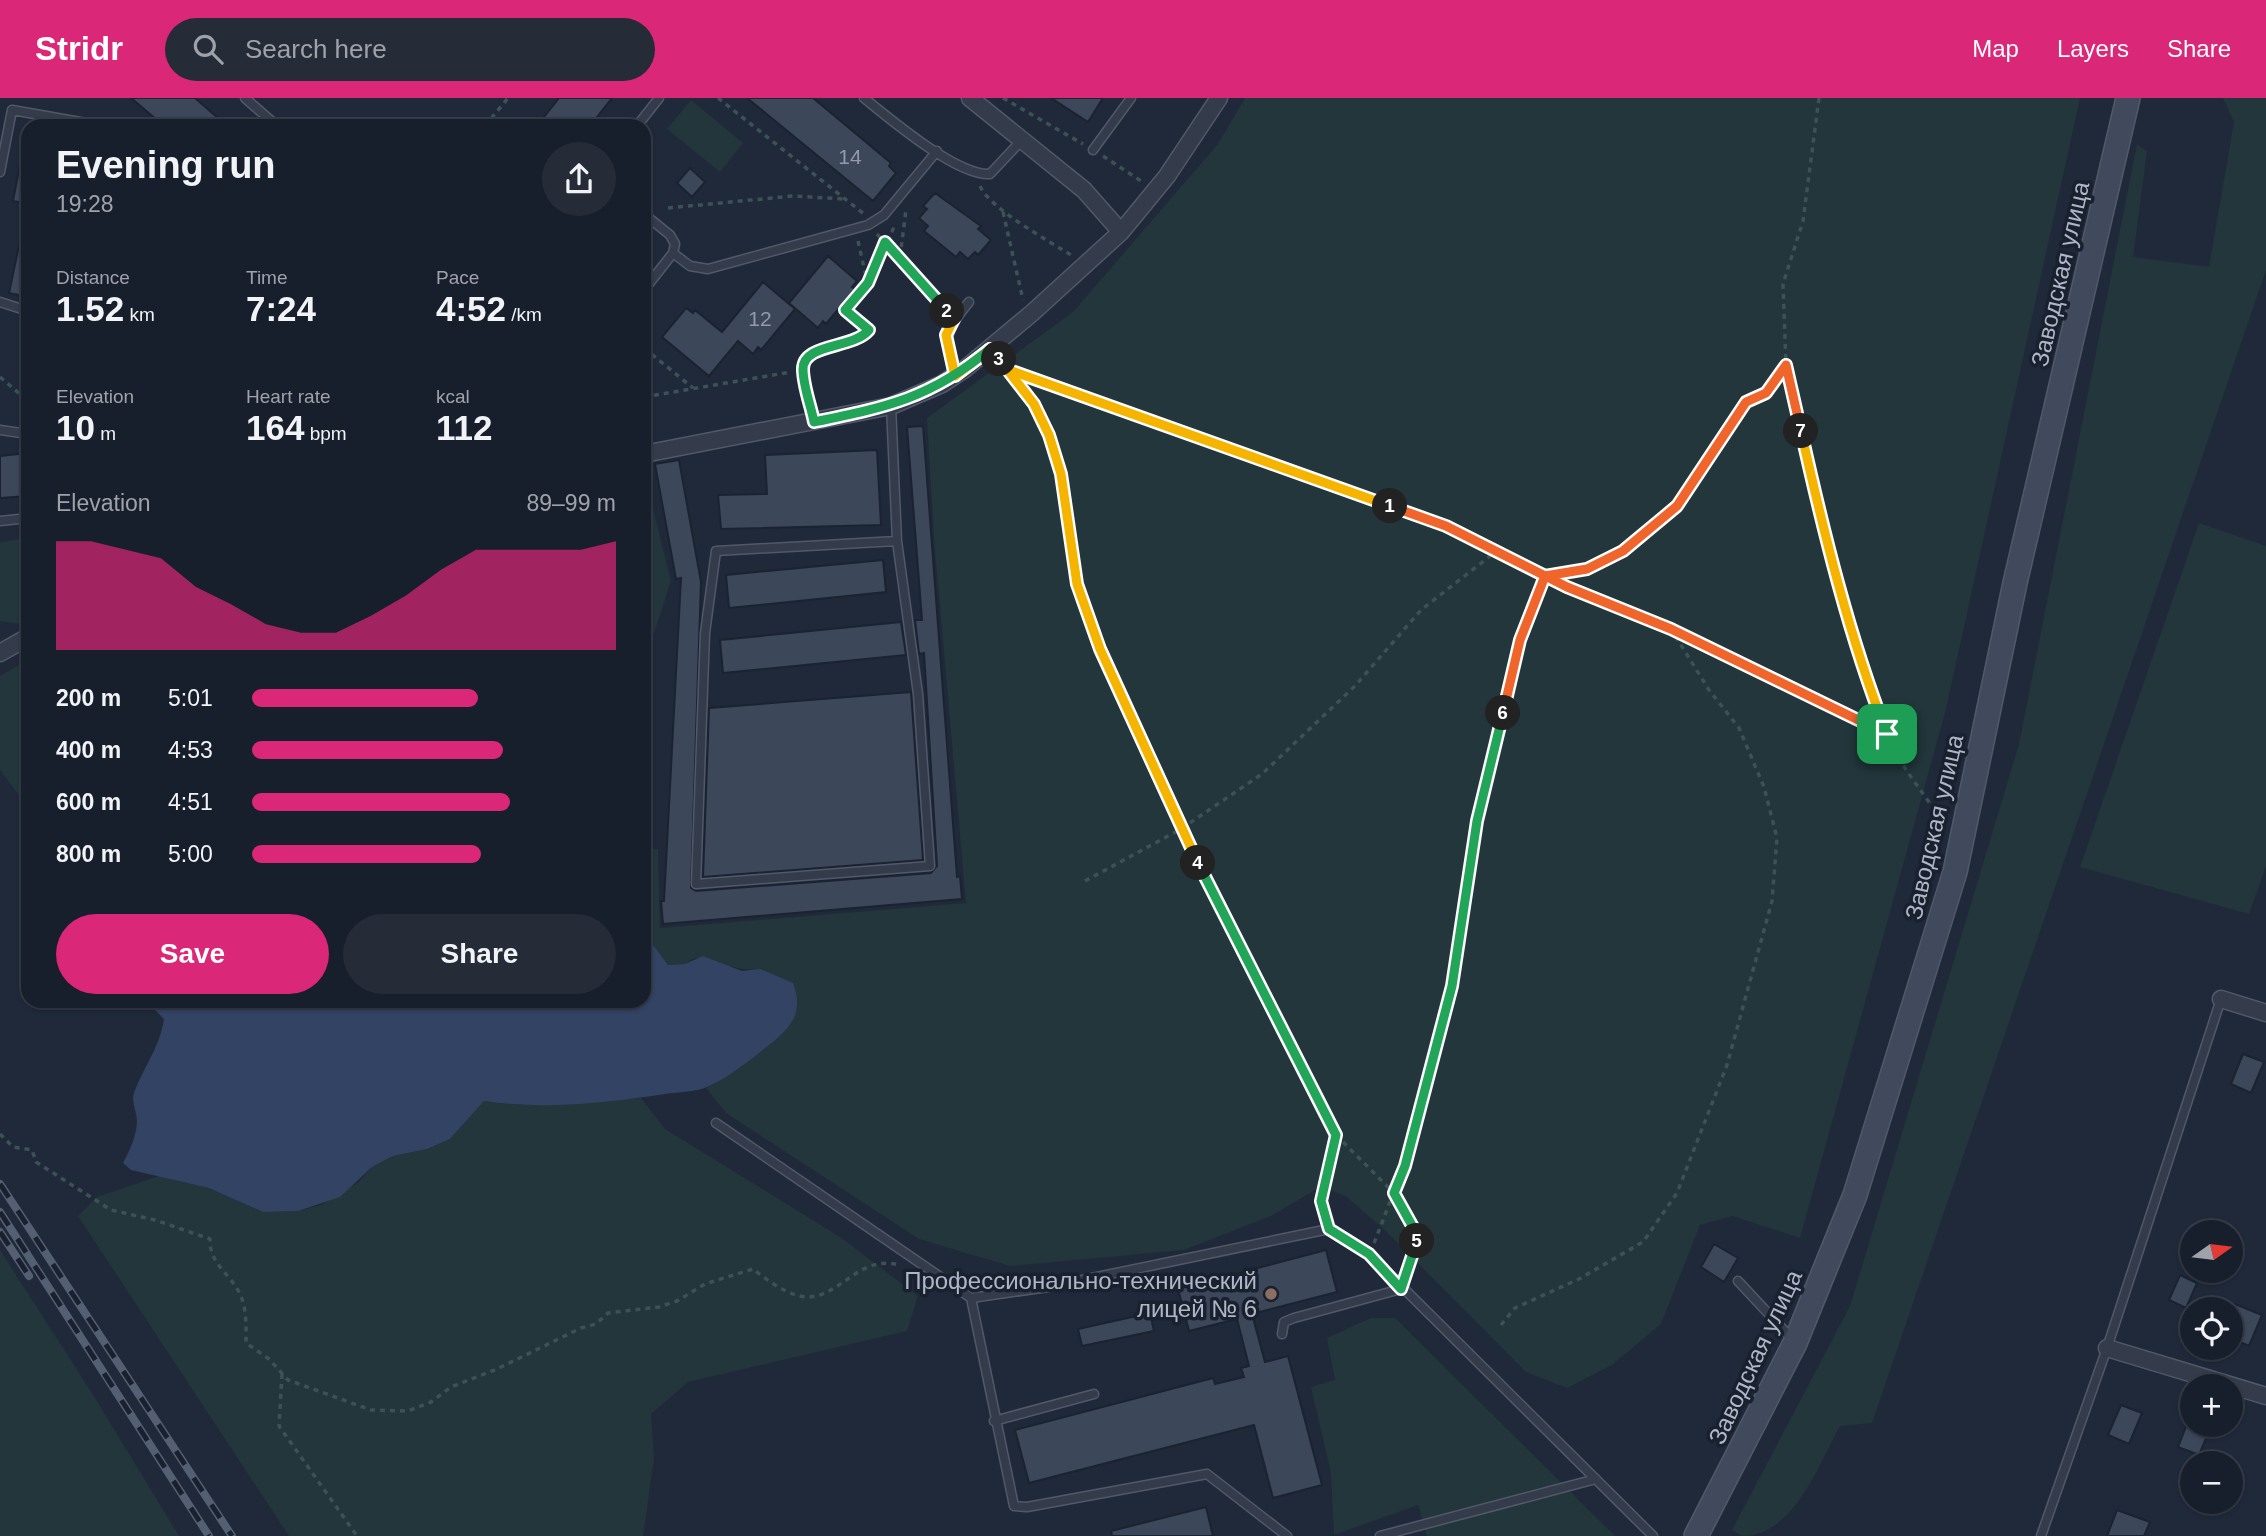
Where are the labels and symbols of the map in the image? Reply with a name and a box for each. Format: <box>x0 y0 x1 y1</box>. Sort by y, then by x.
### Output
house number: 14 <box>838 145 862 168</box>
street label: Заводская улица <box>2026 178 2095 369</box>
pin: 2 <box>930 294 964 328</box>
house number: 12 <box>748 307 772 330</box>
pin: 3 <box>982 342 1016 376</box>
pin: 7 <box>1784 414 1818 448</box>
pin: 1 <box>1372 488 1408 524</box>
pin: 6 <box>1486 696 1520 730</box>
pin <box>1857 704 1917 764</box>
street label: Заводская улица <box>1900 731 1969 922</box>
pin: 4 <box>1180 846 1216 880</box>
north arrow <box>2180 1220 2244 1283</box>
pin: 5 <box>1400 1224 1434 1258</box>
street label: Заводская улица <box>1703 1265 1807 1448</box>
place label: Профессионально-технический лицей № 6 <box>904 1267 1257 1322</box>
marker: Профессионально-технический лицей № 6 <box>1263 1286 1279 1302</box>

